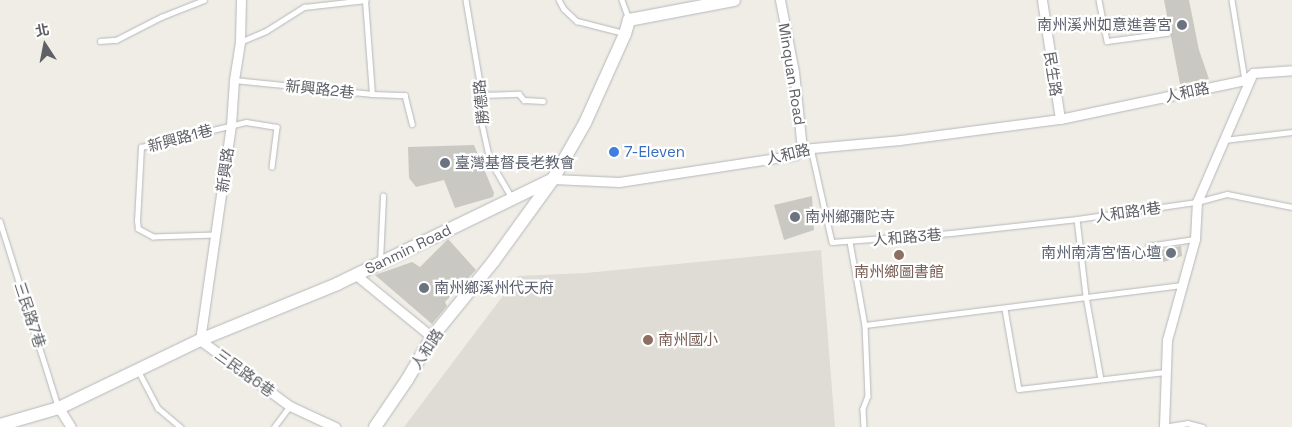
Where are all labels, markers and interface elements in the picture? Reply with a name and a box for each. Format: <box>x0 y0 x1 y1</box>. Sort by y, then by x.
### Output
place label: 南州溪州如意進善宮 <box>1037 16 1172 34</box>
marker: 南州溪州如意進善宮 <box>1176 19 1188 31</box>
north arrow <box>20 20 70 70</box>
text: 北 <box>34 20 51 40</box>
street label: Minquan Road <box>775 22 809 126</box>
street label: 民生路 <box>1041 50 1065 98</box>
street label: 新興路2巷 <box>285 76 355 102</box>
street label: 勝德路 <box>470 79 492 125</box>
street label: 人和路 <box>1163 79 1211 105</box>
street label: 新興路1巷 <box>146 121 214 155</box>
street label: 人和路 <box>764 140 812 168</box>
place label: 7-Eleven <box>624 143 685 161</box>
street label: 新興路 <box>213 146 237 194</box>
marker: 7-Eleven <box>608 146 620 158</box>
place label: 臺灣基督長老教會 <box>455 154 575 172</box>
marker: 臺灣基督長老教會 <box>439 157 451 169</box>
street label: 人和路1巷 <box>1094 198 1162 226</box>
place label: 南州鄉彌陀寺 <box>805 208 895 226</box>
marker: 南州鄉彌陀寺 <box>789 211 801 223</box>
street label: Sanmin Road <box>362 220 454 278</box>
street label: 人和路3巷 <box>872 225 942 249</box>
place label: 南州南清宮悟心壇 <box>1041 244 1161 262</box>
marker: 南州南清宮悟心壇 <box>1165 247 1177 259</box>
marker: 南州鄉圖書館 <box>893 249 905 261</box>
place label: 南州鄉圖書館 <box>854 263 944 281</box>
place label: 南州鄉溪州代天府 <box>434 279 554 297</box>
street label: 三民路7巷 <box>11 280 49 350</box>
marker: 南州鄉溪州代天府 <box>418 282 430 294</box>
street label: 人和路 <box>407 325 447 373</box>
place label: 南州國小 <box>658 331 718 349</box>
marker: 南州國小 <box>642 334 654 346</box>
street label: 三民路6巷 <box>212 345 278 401</box>

